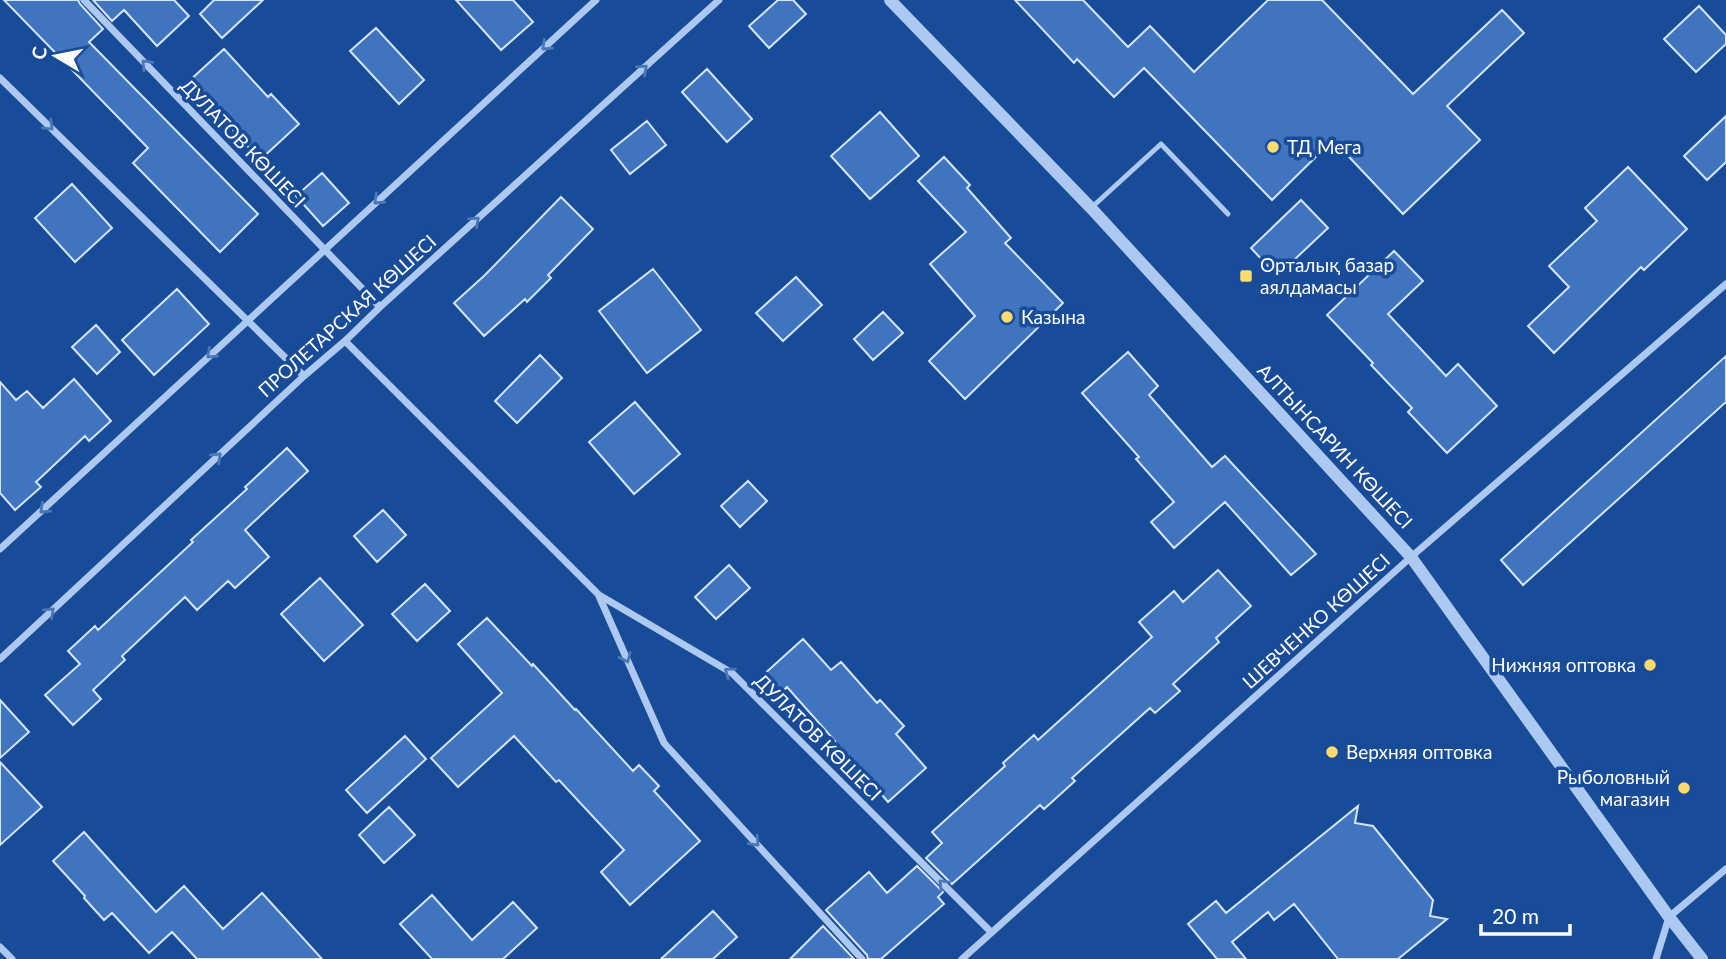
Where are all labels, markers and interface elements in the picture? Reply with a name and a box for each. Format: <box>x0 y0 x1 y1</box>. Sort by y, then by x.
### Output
north arrow <box>21 21 91 91</box>
one-way arrow <box>541 38 554 51</box>
text: С <box>26 44 51 61</box>
one-way arrow <box>141 59 154 72</box>
one-way arrow <box>635 64 648 77</box>
street label: ДУЛАТОВ КӨШЕСІ <box>176 73 311 212</box>
one-way arrow <box>41 118 53 130</box>
place label: ТД Мега <box>1287 135 1361 158</box>
marker: ТД Мега <box>1265 139 1281 155</box>
one-way arrow <box>373 192 386 205</box>
one-way arrow <box>467 217 480 230</box>
street label: ПРОЛЕТАРСКАЯ КӨШЕСІ <box>253 230 440 402</box>
place label: Орталық базар аялдамасы <box>1260 253 1394 298</box>
marker: Орталық базар аялдамасы <box>1238 268 1254 284</box>
place label: Казына <box>1021 305 1085 328</box>
marker: Казына <box>999 309 1015 325</box>
one-way arrow <box>206 345 219 358</box>
street label: АЛТЫНСАРИН КӨШЕСІ <box>1253 358 1418 533</box>
one-way arrow <box>208 453 221 466</box>
one-way arrow <box>39 500 52 513</box>
street label: ШЕВЧЕНКО КӨШЕСІ <box>1237 548 1394 693</box>
one-way arrow <box>42 608 55 621</box>
one-way arrow <box>618 651 632 663</box>
place label: Нижняя оптовка <box>1491 653 1636 676</box>
marker: Нижняя оптовка <box>1642 657 1658 673</box>
one-way arrow <box>724 668 737 680</box>
street label: ДУЛАТОВ КӨШЕСІ <box>750 668 887 805</box>
place label: Верхняя оптовка <box>1346 740 1492 763</box>
marker: Верхняя оптовка <box>1324 744 1340 760</box>
place label: Рыболовный магазин <box>1557 765 1670 810</box>
marker: Рыболовный магазин <box>1676 780 1692 796</box>
one-way arrow <box>747 834 759 847</box>
one-way arrow <box>938 879 951 892</box>
scale bar <box>1481 892 1570 936</box>
text: 20 m <box>1492 903 1539 928</box>

